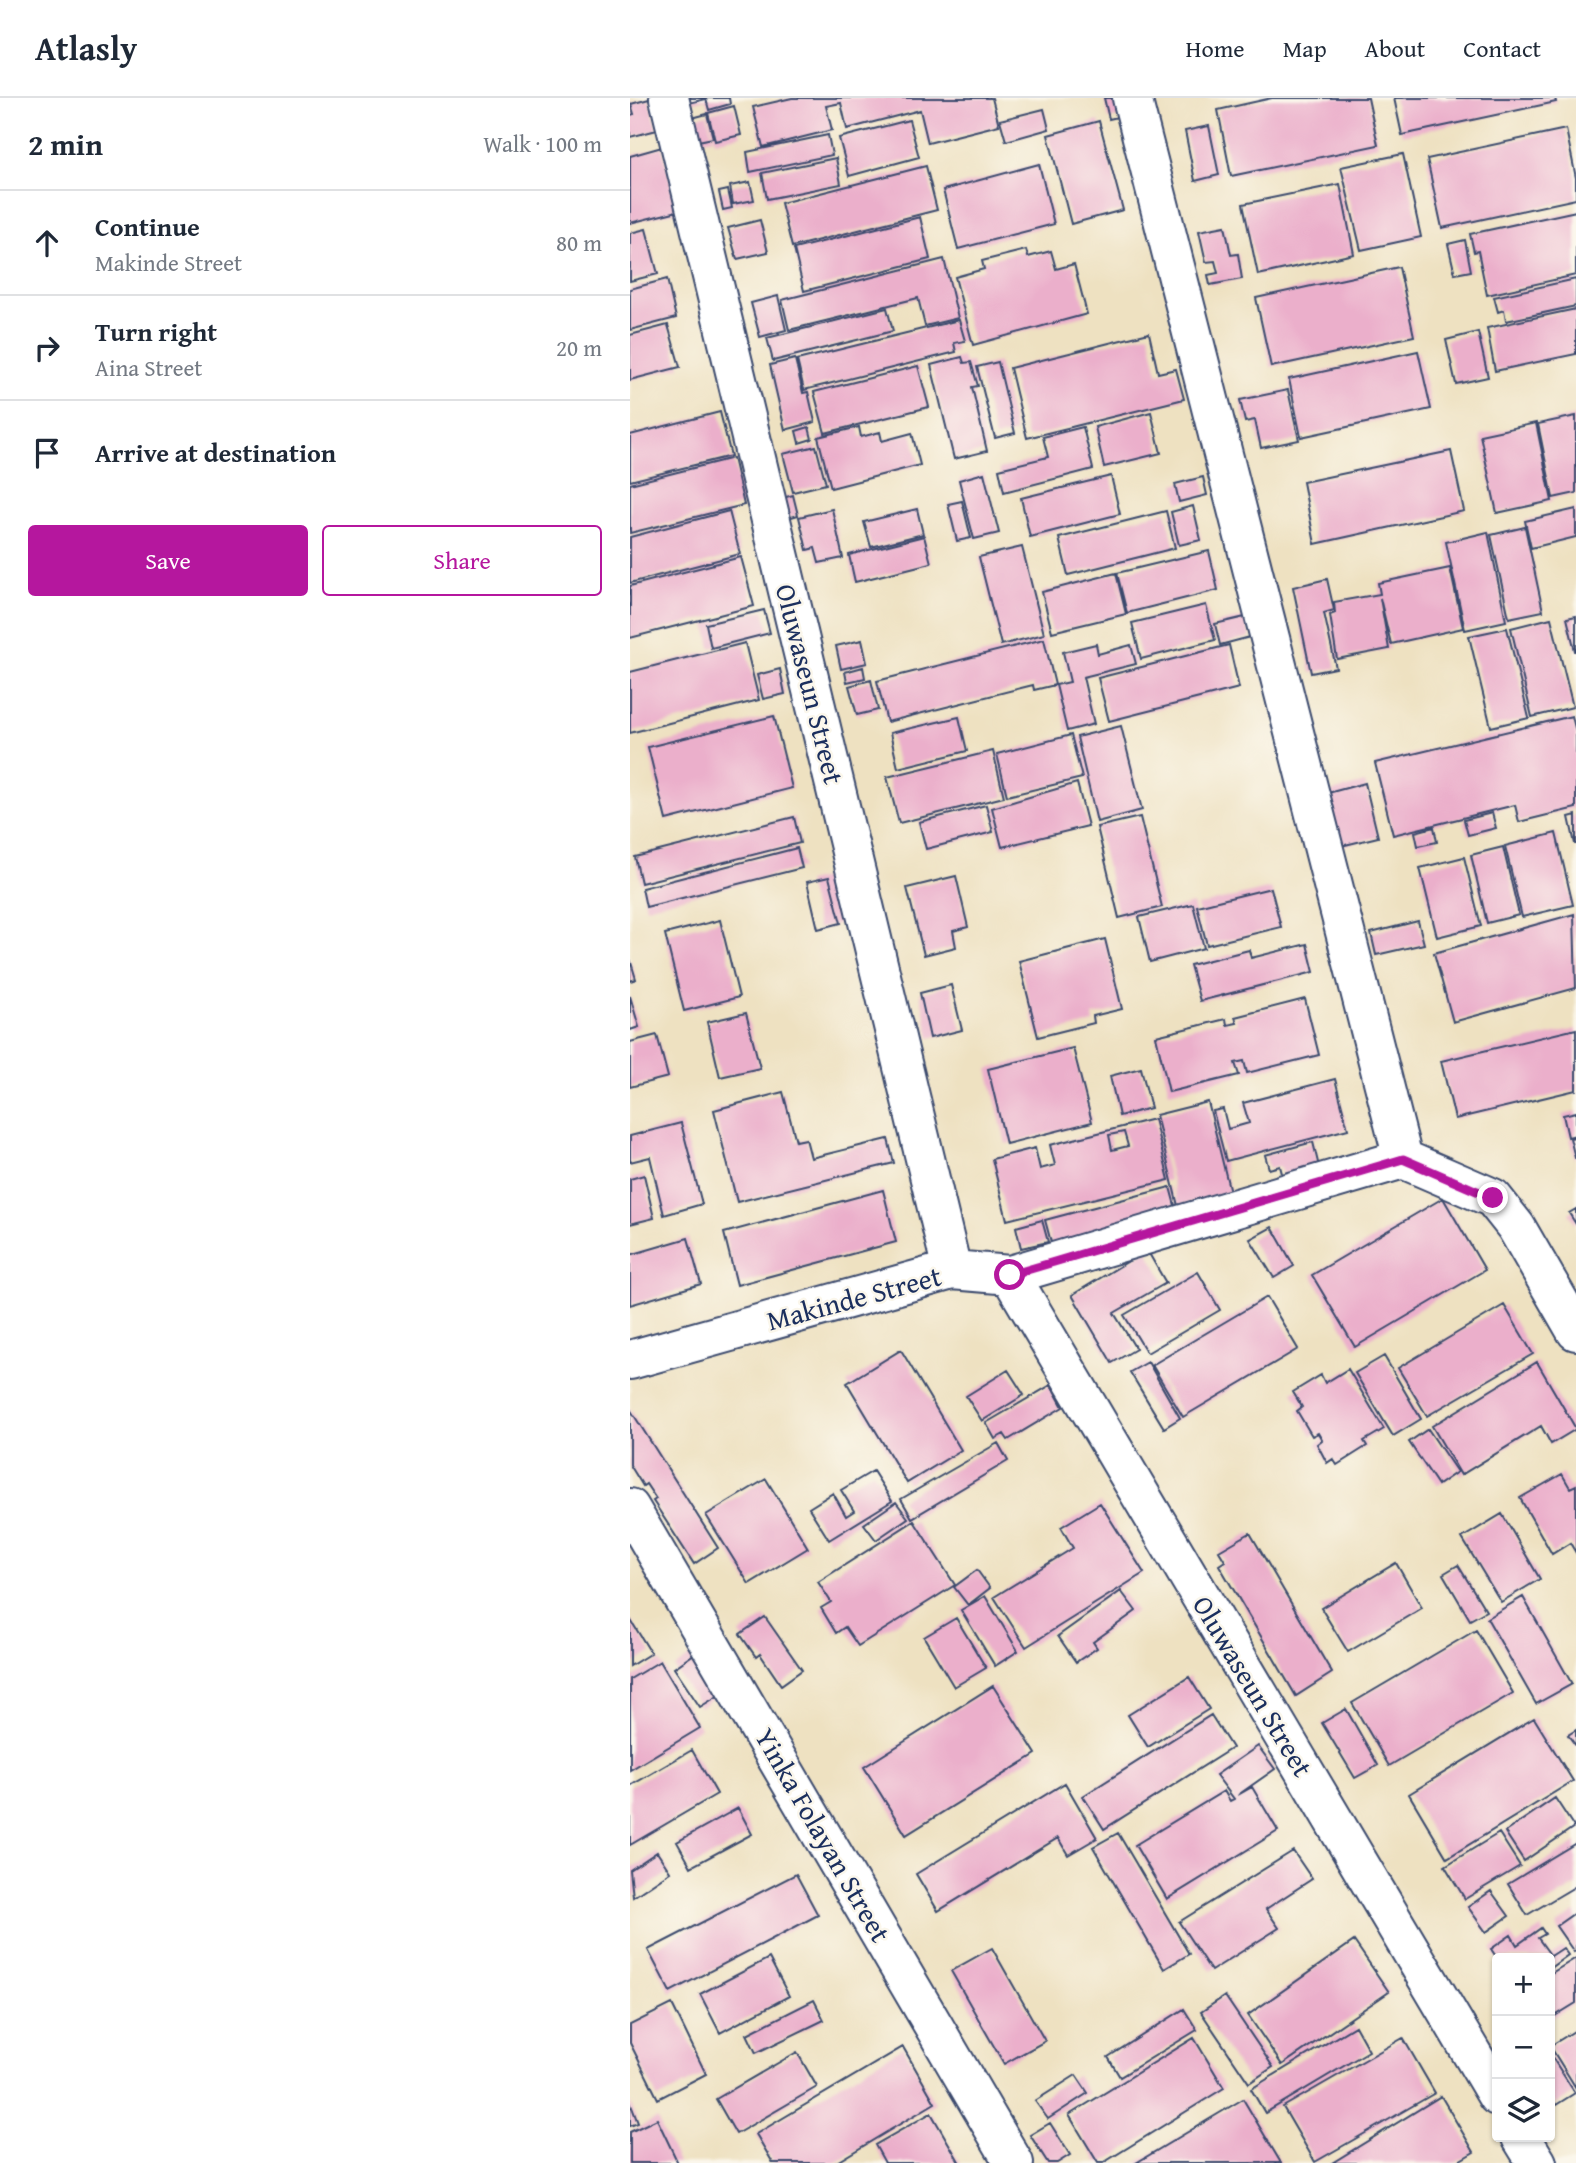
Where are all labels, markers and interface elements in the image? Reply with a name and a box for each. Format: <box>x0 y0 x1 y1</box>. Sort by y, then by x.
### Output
text: Atlasly <box>35 24 137 72</box>
text: Home <box>1186 31 1245 66</box>
text: Map <box>1283 31 1327 66</box>
text: About <box>1365 31 1425 66</box>
text: Contact <box>1463 31 1541 66</box>
text: 2 min <box>28 122 103 166</box>
text: Walk · 100 m <box>483 127 602 160</box>
text: Continue <box>95 207 200 246</box>
icon: ahead <box>28 224 66 262</box>
text: 80 m <box>556 226 602 259</box>
text: Makinde Street <box>95 246 242 279</box>
text: Turn right <box>95 312 217 351</box>
icon: right <box>28 329 66 367</box>
text: 20 m <box>556 331 602 364</box>
text: Aina Street <box>95 351 202 384</box>
text: Arrive at destination <box>95 433 336 472</box>
icon: arrive <box>28 434 66 472</box>
button: Save <box>28 525 308 596</box>
button: Share <box>322 525 602 596</box>
street label: Oluwaseun Street <box>766 580 855 788</box>
route end <box>1477 1182 1508 1213</box>
street label: Makinde Street <box>762 1255 946 1340</box>
route start <box>994 1259 1025 1290</box>
street label: Oluwaseun Street <box>1183 1587 1324 1784</box>
street label: Yinka Folayan Street <box>745 1720 902 1950</box>
map controls <box>1492 1953 1555 2142</box>
button: + <box>1492 1953 1555 2016</box>
button: − <box>1492 2016 1555 2079</box>
button: layers <box>1492 2079 1555 2142</box>

